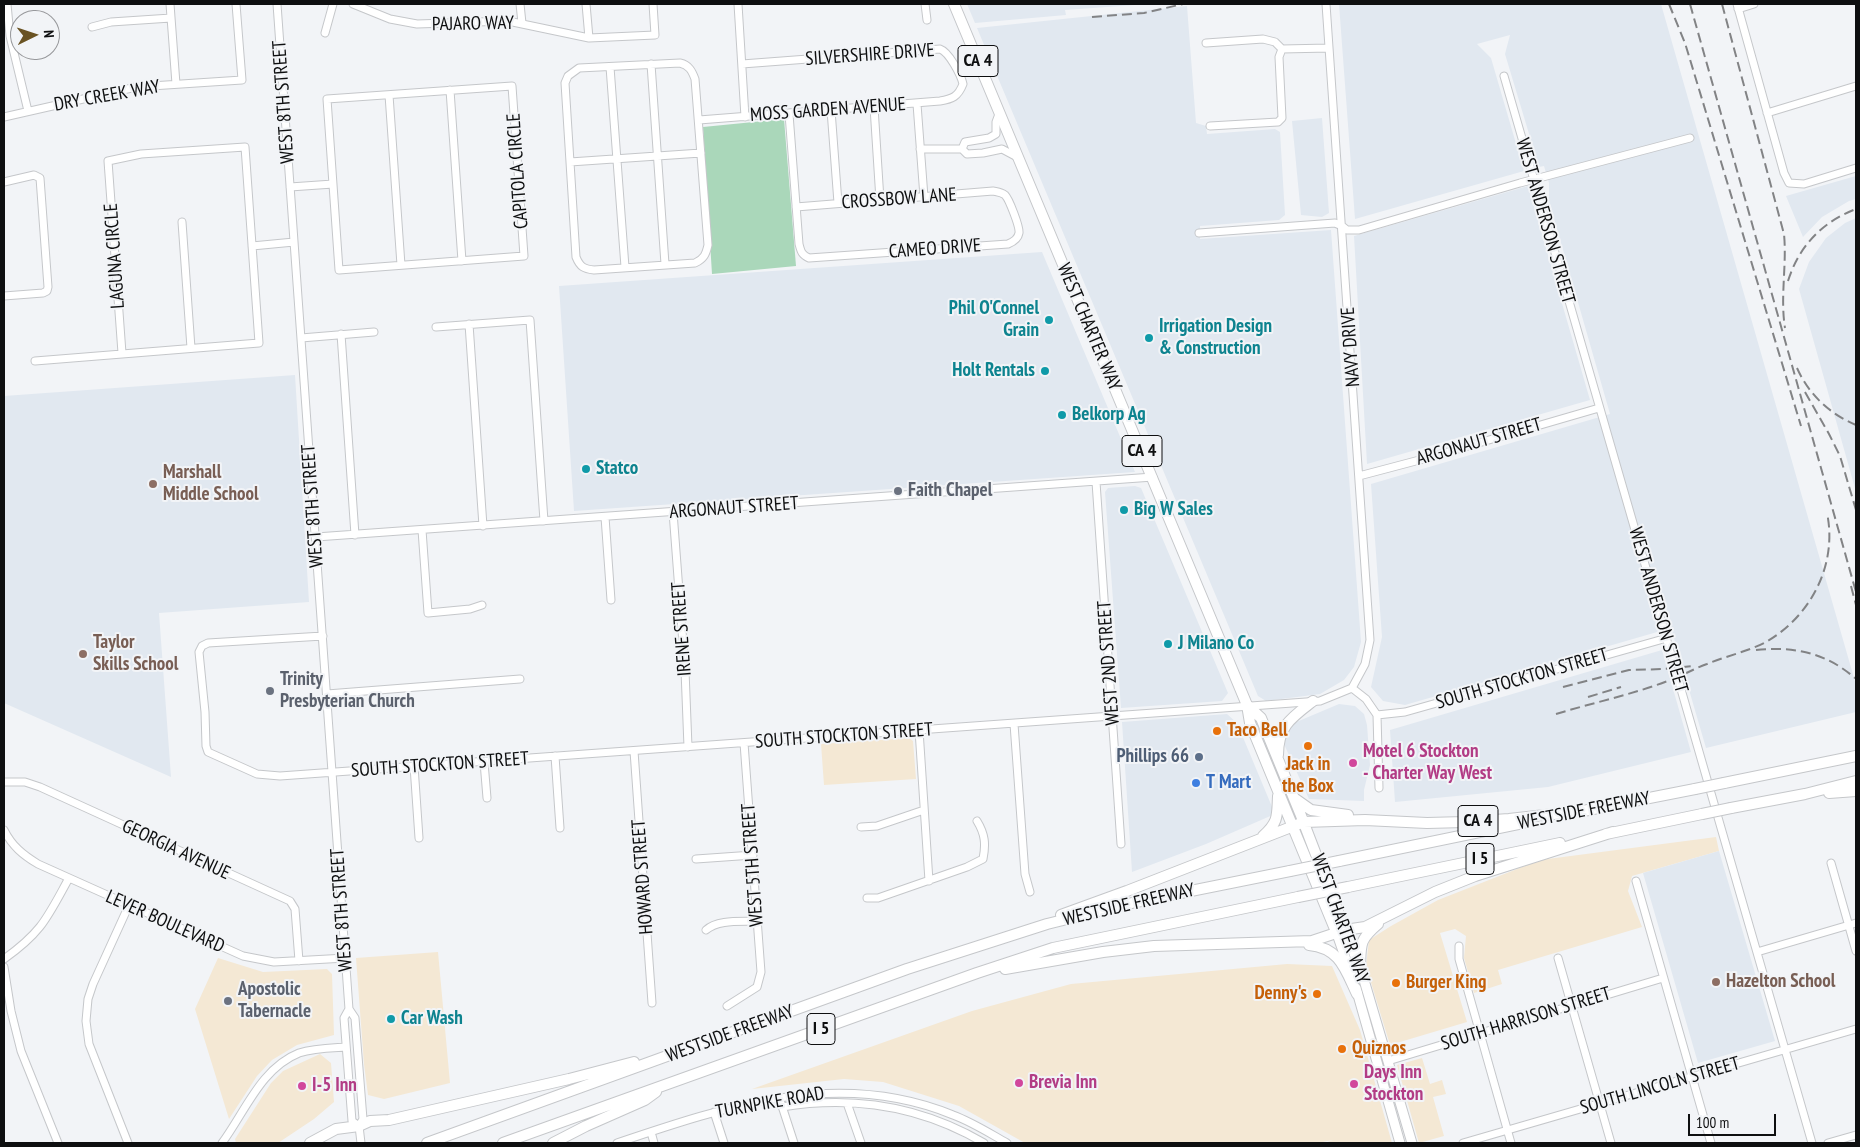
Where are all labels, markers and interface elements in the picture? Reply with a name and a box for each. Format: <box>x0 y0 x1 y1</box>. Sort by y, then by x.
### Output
north arrow <box>10 10 60 60</box>
street label: PAJARO WAY <box>432 12 514 36</box>
text: N <box>40 30 58 38</box>
street label: SILVERSHIRE DRIVE <box>805 39 935 71</box>
street label: WEST 8TH STREET <box>268 40 300 164</box>
road number: CA 4 <box>958 46 998 76</box>
street label: DRY CREEK WAY <box>52 75 162 117</box>
street label: MOSS GARDEN AVENUE <box>749 93 907 127</box>
street label: CAPITOLA CIRCLE <box>503 112 533 230</box>
street label: WEST ANDERSON STREET <box>1510 135 1580 307</box>
street label: CROSSBOW LANE <box>841 184 957 214</box>
street label: LAGUNA CIRCLE <box>100 203 130 309</box>
street label: CAMEO DRIVE <box>888 234 982 264</box>
street label: WEST CHARTER WAY <box>1052 260 1126 394</box>
place label: Phil O'Connel Grain <box>949 298 1039 342</box>
street label: NAVY DRIVE <box>1337 306 1365 388</box>
marker: Phil O'Connel Grain <box>1043 314 1055 326</box>
place label: Irrigation Design & Construction <box>1159 316 1272 360</box>
marker: Irrigation Design & Construction <box>1143 332 1155 344</box>
place label: Holt Rentals <box>952 360 1035 382</box>
marker: Holt Rentals <box>1039 365 1051 377</box>
place label: Belkorp Ag <box>1072 404 1146 426</box>
marker: Belkorp Ag <box>1056 409 1068 421</box>
street label: ARGONAUT STREET <box>1414 413 1544 471</box>
road number: CA 4 <box>1122 436 1162 466</box>
street label: WEST 8TH STREET <box>297 444 329 568</box>
place label: Statco <box>596 458 638 480</box>
place label: Marshall Middle School <box>163 462 258 506</box>
marker: Statco <box>580 463 592 475</box>
marker: Marshall Middle School <box>147 478 159 490</box>
place label: Faith Chapel <box>908 480 992 502</box>
marker: Faith Chapel <box>892 485 904 497</box>
street label: ARGONAUT STREET <box>669 492 799 524</box>
place label: Big W Sales <box>1134 499 1213 521</box>
marker: Big W Sales <box>1118 504 1130 516</box>
street label: WEST ANDERSON STREET <box>1623 524 1693 696</box>
street label: IRENE STREET <box>667 581 697 677</box>
street label: WEST 2ND STREET <box>1093 600 1125 726</box>
place label: Taylor Skills School <box>93 632 178 676</box>
place label: J Milano Co <box>1178 633 1254 655</box>
marker: J Milano Co <box>1162 638 1174 650</box>
street label: SOUTH STOCKTON STREET <box>1433 644 1611 714</box>
marker: Taylor Skills School <box>77 648 89 660</box>
place label: Trinity Presbyterian Church <box>280 669 415 713</box>
marker: Trinity Presbyterian Church <box>264 685 276 697</box>
street label: SOUTH STOCKTON STREET <box>754 718 934 754</box>
place label: Taco Bell <box>1227 720 1288 742</box>
marker: Taco Bell <box>1211 725 1223 737</box>
marker: Jack in the Box <box>1302 740 1314 752</box>
place label: Motel 6 Stockton - Charter Way West <box>1363 741 1492 785</box>
place label: Phillips 66 <box>1116 746 1189 768</box>
street label: SOUTH STOCKTON STREET <box>350 747 530 783</box>
marker: Phillips 66 <box>1193 751 1205 763</box>
place label: Jack in the Box <box>1282 754 1334 798</box>
marker: Motel 6 Stockton - Charter Way West <box>1347 757 1359 769</box>
place label: T Mart <box>1206 772 1251 794</box>
marker: T Mart <box>1190 777 1202 789</box>
street label: WESTSIDE FREEWAY <box>1516 787 1652 835</box>
street label: WEST 5TH STREET <box>737 803 769 927</box>
road number: CA 4 <box>1458 806 1498 836</box>
street label: GEORGIA AVENUE <box>118 815 234 885</box>
street label: HOWARD STREET <box>628 819 658 935</box>
road number: I 5 <box>1466 844 1494 874</box>
street label: WEST 8TH STREET <box>326 848 358 972</box>
street label: WEST CHARTER WAY <box>1306 851 1374 987</box>
street label: WESTSIDE FREEWAY <box>1061 879 1197 931</box>
street label: LEVER BOULEVARD <box>102 886 228 958</box>
place label: Hazelton School <box>1726 971 1835 993</box>
place label: Burger King <box>1406 972 1486 994</box>
marker: Hazelton School <box>1710 976 1722 988</box>
marker: Burger King <box>1390 977 1402 989</box>
place label: Apostolic Tabernacle <box>238 979 311 1023</box>
street label: SOUTH HARRISON STREET <box>1438 982 1614 1056</box>
place label: Denny's <box>1254 983 1307 1005</box>
marker: Denny's <box>1311 988 1323 1000</box>
marker: Apostolic Tabernacle <box>222 995 234 1007</box>
street label: WESTSIDE FREEWAY <box>663 1000 797 1068</box>
place label: Car Wash <box>401 1008 463 1030</box>
marker: Car Wash <box>385 1013 397 1025</box>
road number: I 5 <box>807 1014 835 1044</box>
place label: Quiznos <box>1352 1038 1406 1060</box>
marker: Quiznos <box>1336 1043 1348 1055</box>
street label: SOUTH LINCOLN STREET <box>1578 1052 1742 1120</box>
place label: Days Inn Stockton <box>1364 1062 1423 1106</box>
place label: Brevia Inn <box>1029 1072 1097 1094</box>
place label: I-5 Inn <box>312 1075 357 1097</box>
marker: Brevia Inn <box>1013 1077 1025 1089</box>
marker: Days Inn Stockton <box>1348 1078 1360 1090</box>
marker: I-5 Inn <box>296 1080 308 1092</box>
street label: TURNPIKE ROAD <box>714 1082 826 1124</box>
scale bar <box>1690 1104 1778 1136</box>
text: 100 m <box>1696 1113 1729 1132</box>

